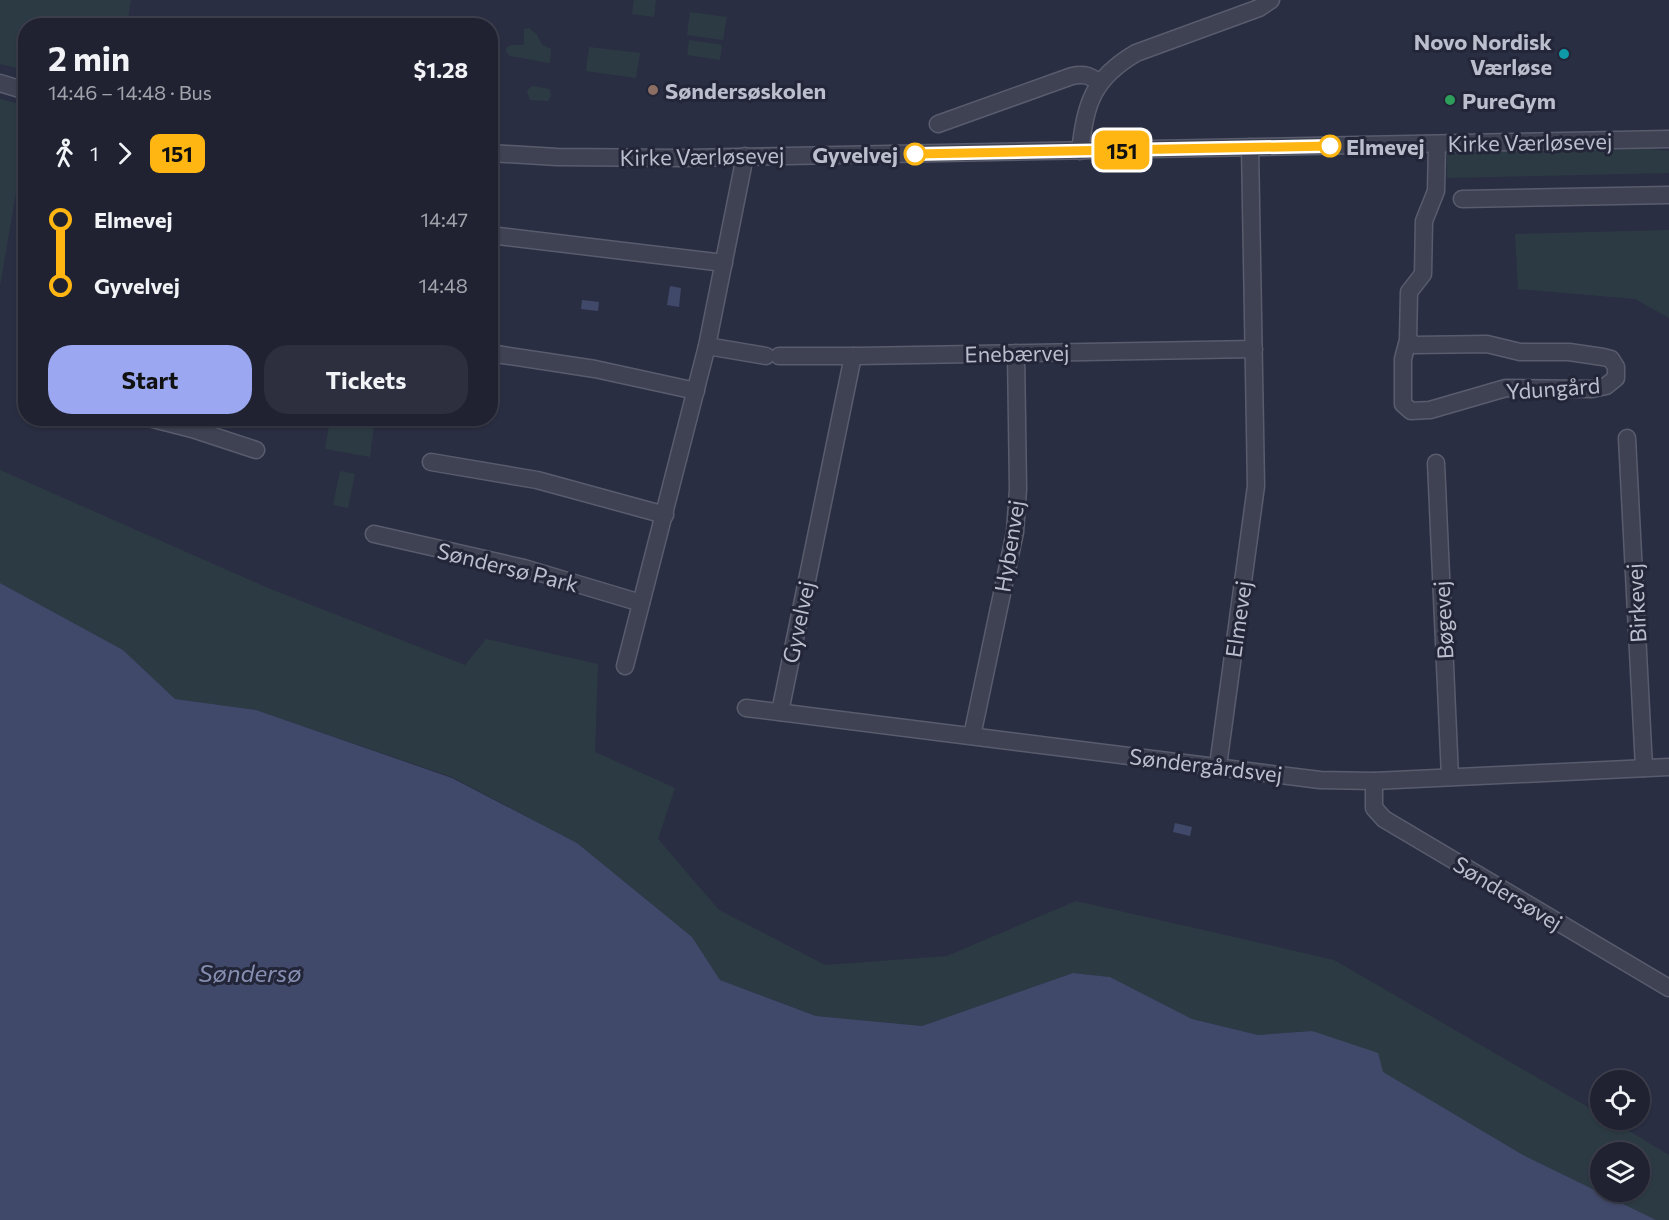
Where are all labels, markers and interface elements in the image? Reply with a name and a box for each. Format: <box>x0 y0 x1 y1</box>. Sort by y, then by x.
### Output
place label: Novo Nordisk Værløse <box>1414 28 1552 80</box>
text: 2 min <box>48 37 130 78</box>
marker: Novo Nordisk Værløse <box>1557 47 1571 61</box>
text: $1.28 <box>414 56 468 83</box>
place label: Søndersøskolen <box>665 77 826 104</box>
text: 14:46 – 14:48 · Bus <box>48 80 212 104</box>
marker: Søndersøskolen <box>646 83 660 97</box>
place label: PureGym <box>1462 87 1556 114</box>
marker: PureGym <box>1443 93 1457 107</box>
street label: Kirke Værløsevej <box>1447 127 1613 157</box>
line badge: 151 <box>1088 130 1156 170</box>
place label: Elmevej <box>1346 133 1425 160</box>
marker: Elmevej <box>1319 135 1341 157</box>
icon: walk <box>48 137 81 170</box>
icon: forward <box>108 137 141 170</box>
text: 151 <box>1106 138 1138 163</box>
text: 1 <box>90 141 99 165</box>
text: 151 <box>162 141 193 166</box>
street label: Kirke Værløsevej <box>619 141 785 171</box>
place label: Gyvelvej <box>812 141 898 168</box>
marker: Gyvelvej <box>904 143 926 165</box>
text: Elmevej <box>94 206 173 233</box>
text: 14:47 <box>421 207 468 231</box>
text: Gyvelvej <box>94 272 180 299</box>
text: 14:48 <box>419 273 468 297</box>
street label: Enebærvej <box>964 339 1070 367</box>
button: Start <box>48 345 252 414</box>
button: Tickets <box>264 345 468 414</box>
street label: Ydungård <box>1505 371 1601 405</box>
street label: Hybenvej <box>988 498 1030 594</box>
street label: Søndersø Park <box>435 536 582 598</box>
street label: Birkevej <box>1620 563 1652 643</box>
street label: Gyvelvej <box>776 578 820 666</box>
street label: Elmevej <box>1219 579 1257 659</box>
street label: Bøgevej <box>1427 580 1459 660</box>
street label: Søndergårdsvej <box>1128 742 1284 788</box>
street label: Søndersøvej <box>1449 850 1567 936</box>
water label: Søndersø <box>198 958 302 987</box>
map controls <box>1590 1070 1650 1202</box>
button: locate <box>1590 1070 1650 1130</box>
button: layers <box>1590 1142 1650 1202</box>

